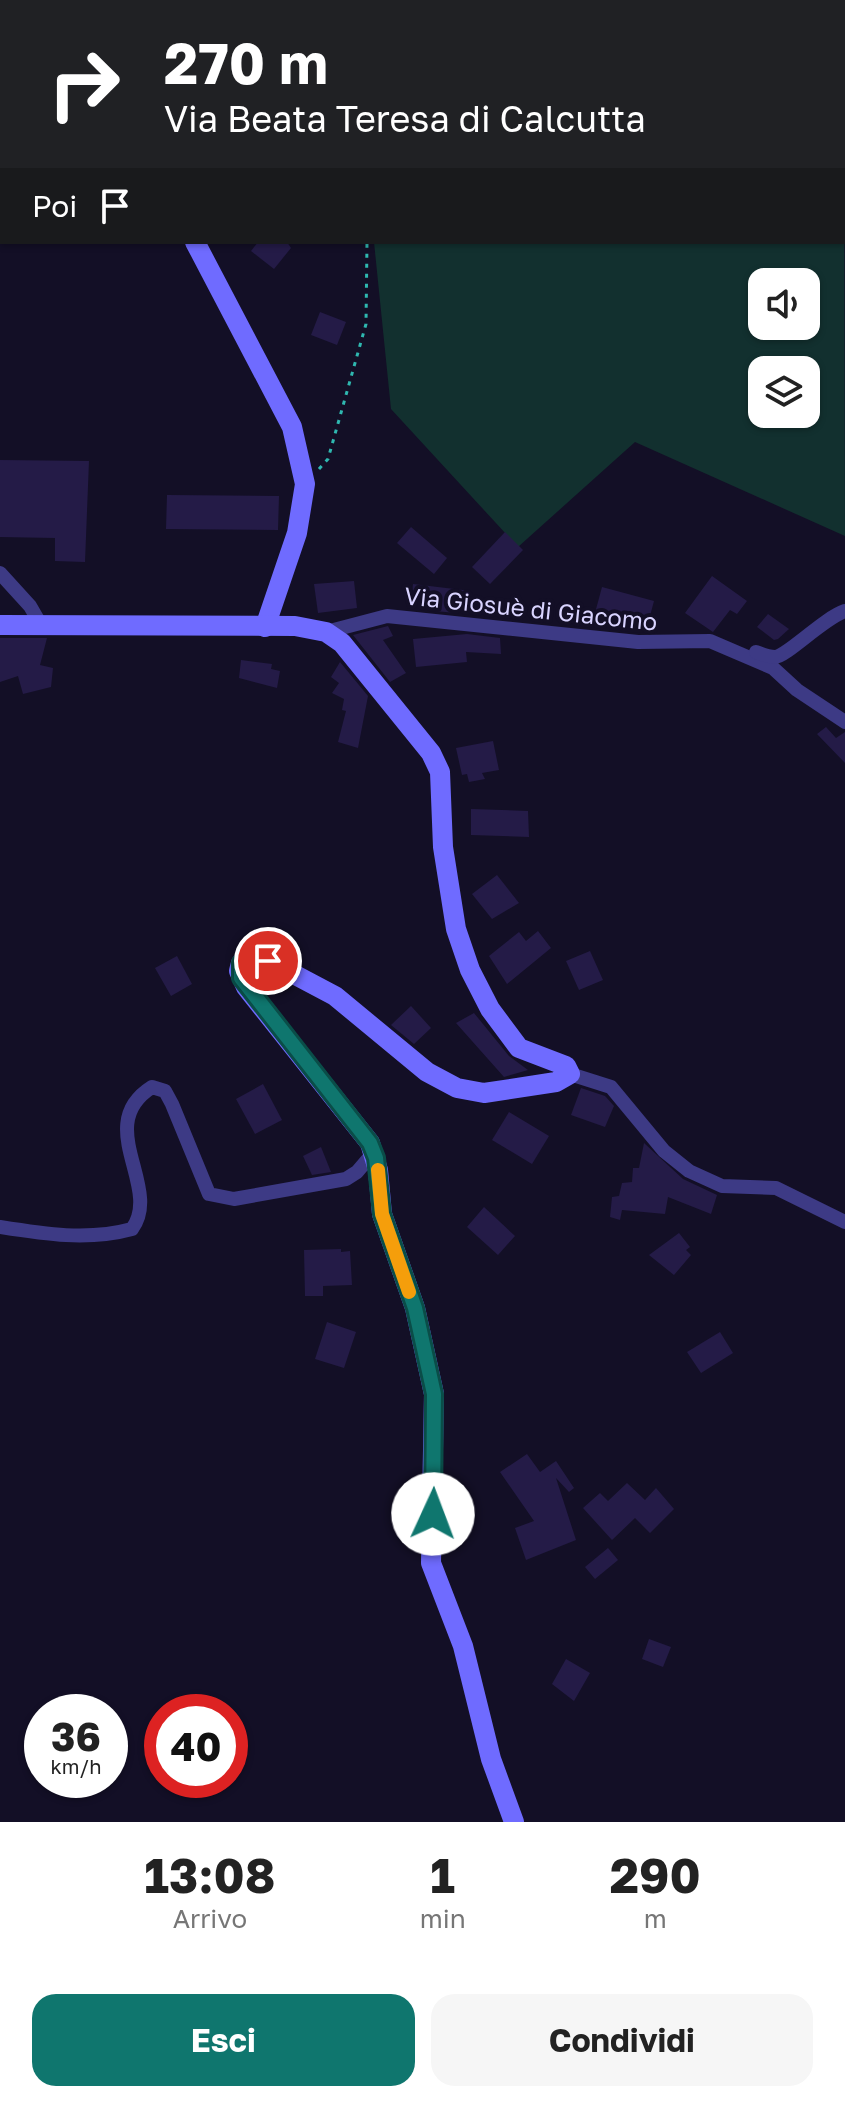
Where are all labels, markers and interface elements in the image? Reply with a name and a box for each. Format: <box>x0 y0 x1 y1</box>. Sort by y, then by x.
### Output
text: 270 m <box>164 29 328 96</box>
icon: right <box>32 32 136 136</box>
text: Via Beata Teresa di Calcutta <box>164 97 646 140</box>
icon: arrive <box>93 184 137 228</box>
text: Poi <box>32 188 77 224</box>
map controls <box>748 268 820 428</box>
button: sound <box>748 268 820 340</box>
button: layers <box>748 356 820 428</box>
street label: Via Giosuè di Giacomo <box>403 580 659 636</box>
pin <box>234 927 302 995</box>
icon: arrive <box>246 939 290 983</box>
position arrow <box>391 1472 475 1556</box>
speed limit sign: 40 <box>144 1694 248 1798</box>
text: 36 <box>51 1712 101 1760</box>
text: km/h <box>51 1754 101 1778</box>
text: 13:08 <box>144 1846 275 1904</box>
text: 1 <box>430 1846 455 1904</box>
text: 290 <box>610 1846 701 1904</box>
text: Arrivo <box>173 1903 247 1934</box>
text: min <box>420 1903 466 1934</box>
text: m <box>644 1903 667 1934</box>
button: Esci <box>32 1994 415 2086</box>
button: Condividi <box>431 1994 813 2086</box>

